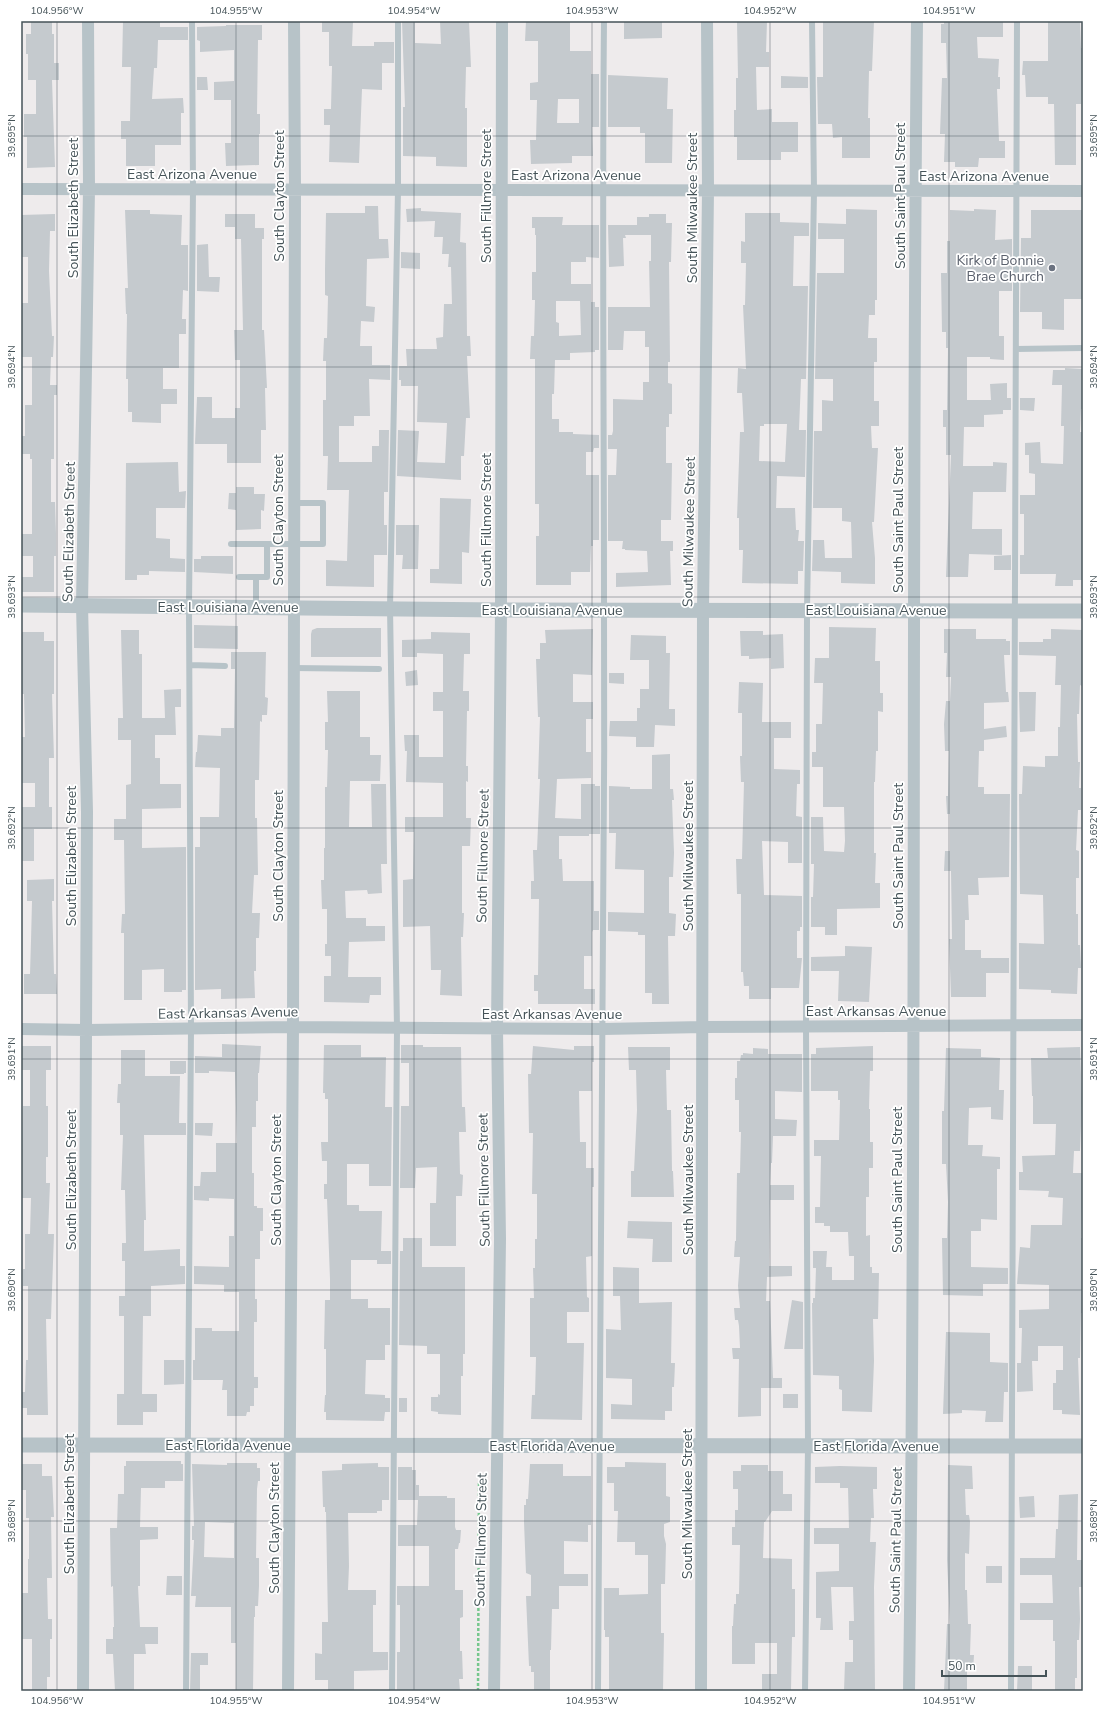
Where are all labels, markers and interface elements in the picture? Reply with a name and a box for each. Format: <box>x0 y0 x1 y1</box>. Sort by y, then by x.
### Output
text: 104.956°W <box>30 4 84 18</box>
text: 104.955°W <box>209 4 263 18</box>
text: 104.954°W <box>387 4 441 18</box>
text: 104.953°W <box>565 4 619 18</box>
text: 104.952°W <box>743 4 797 18</box>
text: 104.951°W <box>922 4 976 18</box>
text: 39.695°N <box>5 114 19 158</box>
text: 39.695°N <box>1087 114 1101 158</box>
street label: South Saint Paul Street <box>891 123 910 269</box>
street label: South Fillmore Street <box>477 129 496 263</box>
street label: South Clayton Street <box>270 130 289 262</box>
street label: South Milwaukee Street <box>683 133 702 283</box>
street label: South Elizabeth Street <box>64 138 83 278</box>
street label: East Arizona Avenue <box>127 165 257 184</box>
street label: East Arizona Avenue <box>511 166 641 185</box>
street label: East Arizona Avenue <box>919 167 1049 186</box>
place label: Kirk of Bonnie Brae Church <box>957 251 1044 286</box>
marker: Kirk of Bonnie Brae Church <box>1047 263 1057 273</box>
text: 39.694°N <box>5 345 19 389</box>
text: 39.694°N <box>1087 345 1101 389</box>
street label: South Saint Paul Street <box>889 447 908 593</box>
street label: South Fillmore Street <box>477 453 496 587</box>
street label: South Clayton Street <box>269 454 288 586</box>
street label: South Milwaukee Street <box>678 457 700 607</box>
street label: South Elizabeth Street <box>58 462 80 602</box>
text: 39.693°N <box>5 575 19 619</box>
text: 39.693°N <box>1087 575 1101 619</box>
street label: East Louisiana Avenue <box>157 598 299 617</box>
street label: East Louisiana Avenue <box>481 601 623 620</box>
street label: East Louisiana Avenue <box>805 601 947 620</box>
street label: South Milwaukee Street <box>679 781 698 931</box>
street label: South Saint Paul Street <box>889 783 908 929</box>
street label: South Elizabeth Street <box>62 786 81 926</box>
street label: South Fillmore Street <box>472 789 494 923</box>
street label: South Clayton Street <box>269 790 288 922</box>
text: 39.692°N <box>5 806 19 850</box>
text: 39.692°N <box>1087 806 1101 850</box>
street label: East Arkansas Avenue <box>158 1002 298 1024</box>
street label: East Arkansas Avenue <box>806 1002 946 1021</box>
street label: East Arkansas Avenue <box>482 1005 622 1024</box>
text: 39.691°N <box>5 1037 19 1081</box>
text: 39.691°N <box>1087 1037 1101 1081</box>
street label: South Milwaukee Street <box>679 1105 698 1255</box>
street label: South Saint Paul Street <box>888 1107 907 1253</box>
street label: South Elizabeth Street <box>62 1110 81 1250</box>
street label: South Fillmore Street <box>473 1113 495 1247</box>
street label: South Clayton Street <box>267 1114 286 1246</box>
text: 39.690°N <box>5 1268 19 1312</box>
text: 39.690°N <box>1087 1268 1101 1312</box>
street label: South Milwaukee Street <box>678 1429 697 1579</box>
street label: South Elizabeth Street <box>60 1434 79 1574</box>
street label: East Florida Avenue <box>165 1436 291 1455</box>
street label: East Florida Avenue <box>489 1437 615 1456</box>
street label: East Florida Avenue <box>813 1437 939 1456</box>
street label: South Clayton Street <box>265 1462 284 1594</box>
street label: South Saint Paul Street <box>885 1467 907 1613</box>
street label: South Fillmore Street <box>470 1473 492 1607</box>
text: 39.689°N <box>5 1499 19 1543</box>
text: 39.689°N <box>1087 1499 1101 1543</box>
scale bar <box>942 1652 1046 1678</box>
text: 50 m <box>948 1658 976 1674</box>
text: 104.956°W <box>30 1694 84 1708</box>
text: 104.955°W <box>209 1694 263 1708</box>
text: 104.954°W <box>387 1694 441 1708</box>
text: 104.953°W <box>565 1694 619 1708</box>
text: 104.952°W <box>743 1694 797 1708</box>
text: 104.951°W <box>922 1694 976 1708</box>

